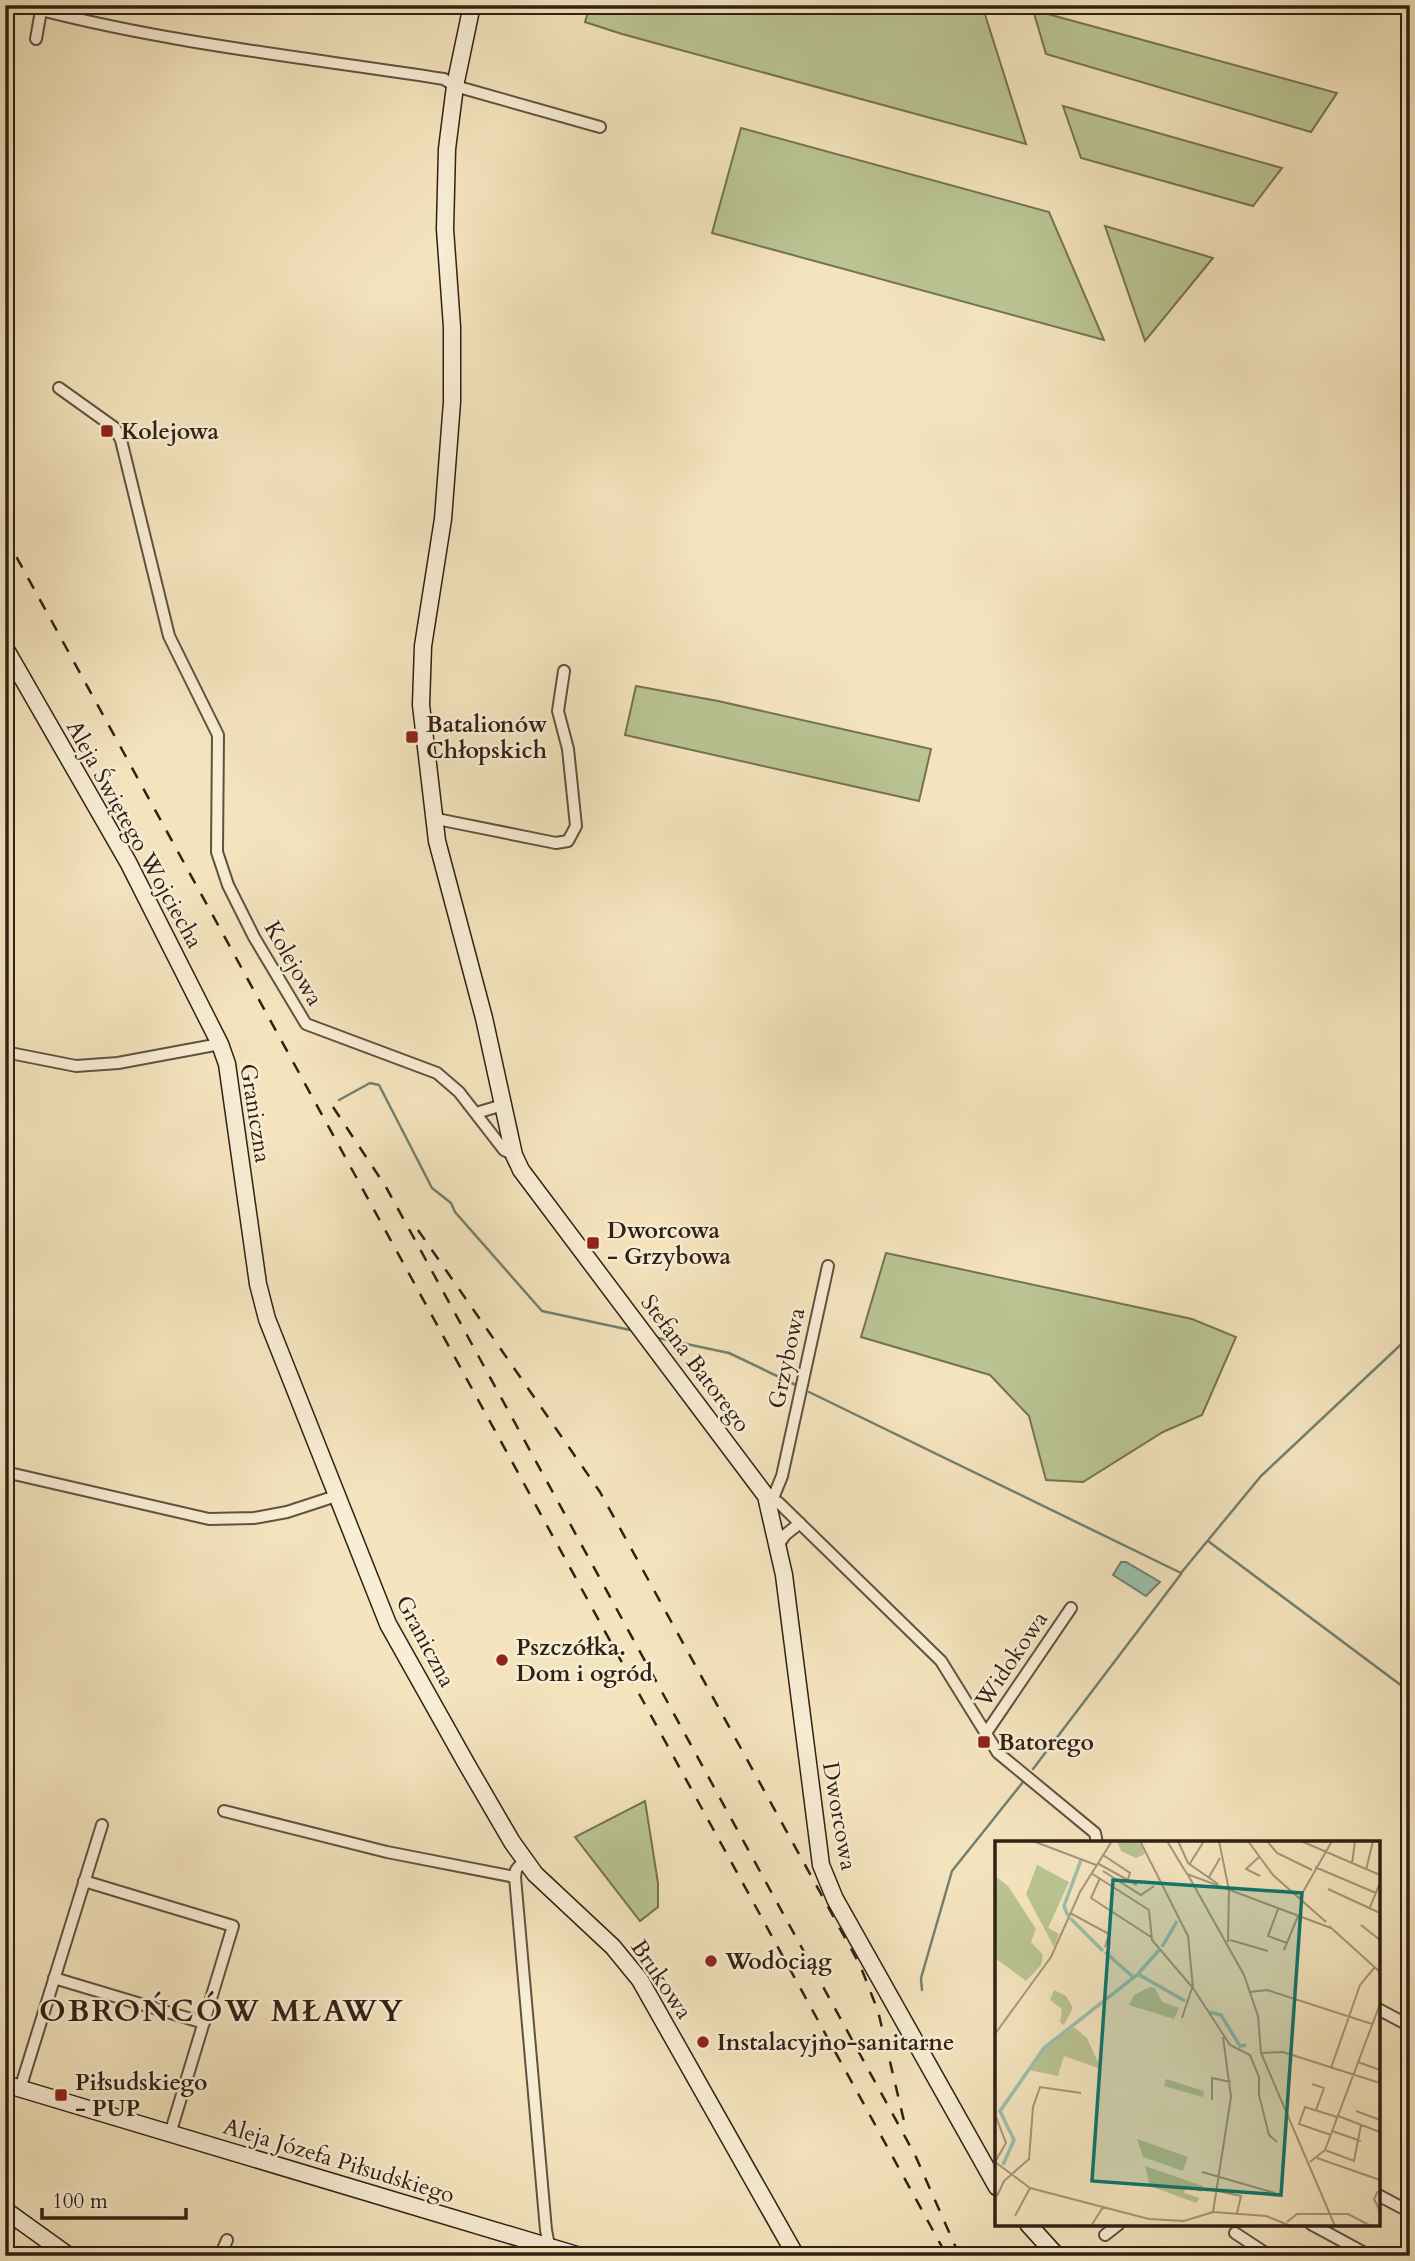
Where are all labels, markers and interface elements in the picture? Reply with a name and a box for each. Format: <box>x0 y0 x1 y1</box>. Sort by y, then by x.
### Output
place label: Kolejowa <box>121 416 220 447</box>
marker: Kolejowa <box>99 423 115 439</box>
place label: Batalionów Chłopskich <box>426 709 548 766</box>
street label: Aleja Świętego Wojciecha <box>59 714 211 954</box>
marker: Batalionów Chłopskich <box>404 729 420 745</box>
street label: Kolejowa <box>257 915 330 1011</box>
street label: Graniczna <box>232 1061 279 1165</box>
place label: Dworcowa - Grzybowa <box>607 1215 732 1272</box>
marker: Dworcowa - Grzybowa <box>585 1235 601 1251</box>
street label: Stefana Batorego <box>634 1288 758 1438</box>
street label: Grzybowa <box>761 1305 812 1411</box>
street label: Graniczna <box>388 1590 463 1693</box>
street label: Widokowa <box>967 1605 1055 1714</box>
place label: Pszczółka. Dom i ogród <box>516 1632 653 1689</box>
marker: Pszczółka. Dom i ogród <box>494 1652 510 1668</box>
place label: Batorego <box>998 1727 1094 1758</box>
marker: Batorego <box>976 1734 992 1750</box>
street label: Dworcowa <box>815 1760 864 1873</box>
inset map <box>995 1841 1380 2226</box>
street label: Brukowa <box>624 1933 700 2025</box>
place label: Wodociąg <box>724 1946 832 1977</box>
marker: Wodociąg <box>703 1953 719 1969</box>
district label: OBROŃCÓW MŁAWY <box>39 1991 405 2032</box>
place label: Instalacyjno-sanitarne <box>717 2027 954 2058</box>
marker: Instalacyjno-sanitarne <box>695 2034 711 2050</box>
place label: Piłsudskiego - PUP <box>75 2067 208 2124</box>
marker: Piłsudskiego - PUP <box>53 2087 69 2103</box>
street label: Aleja Józefa Piłsudskiego <box>219 2110 458 2210</box>
scale bar <box>42 2177 186 2221</box>
text: 100 m <box>52 2187 108 2216</box>

